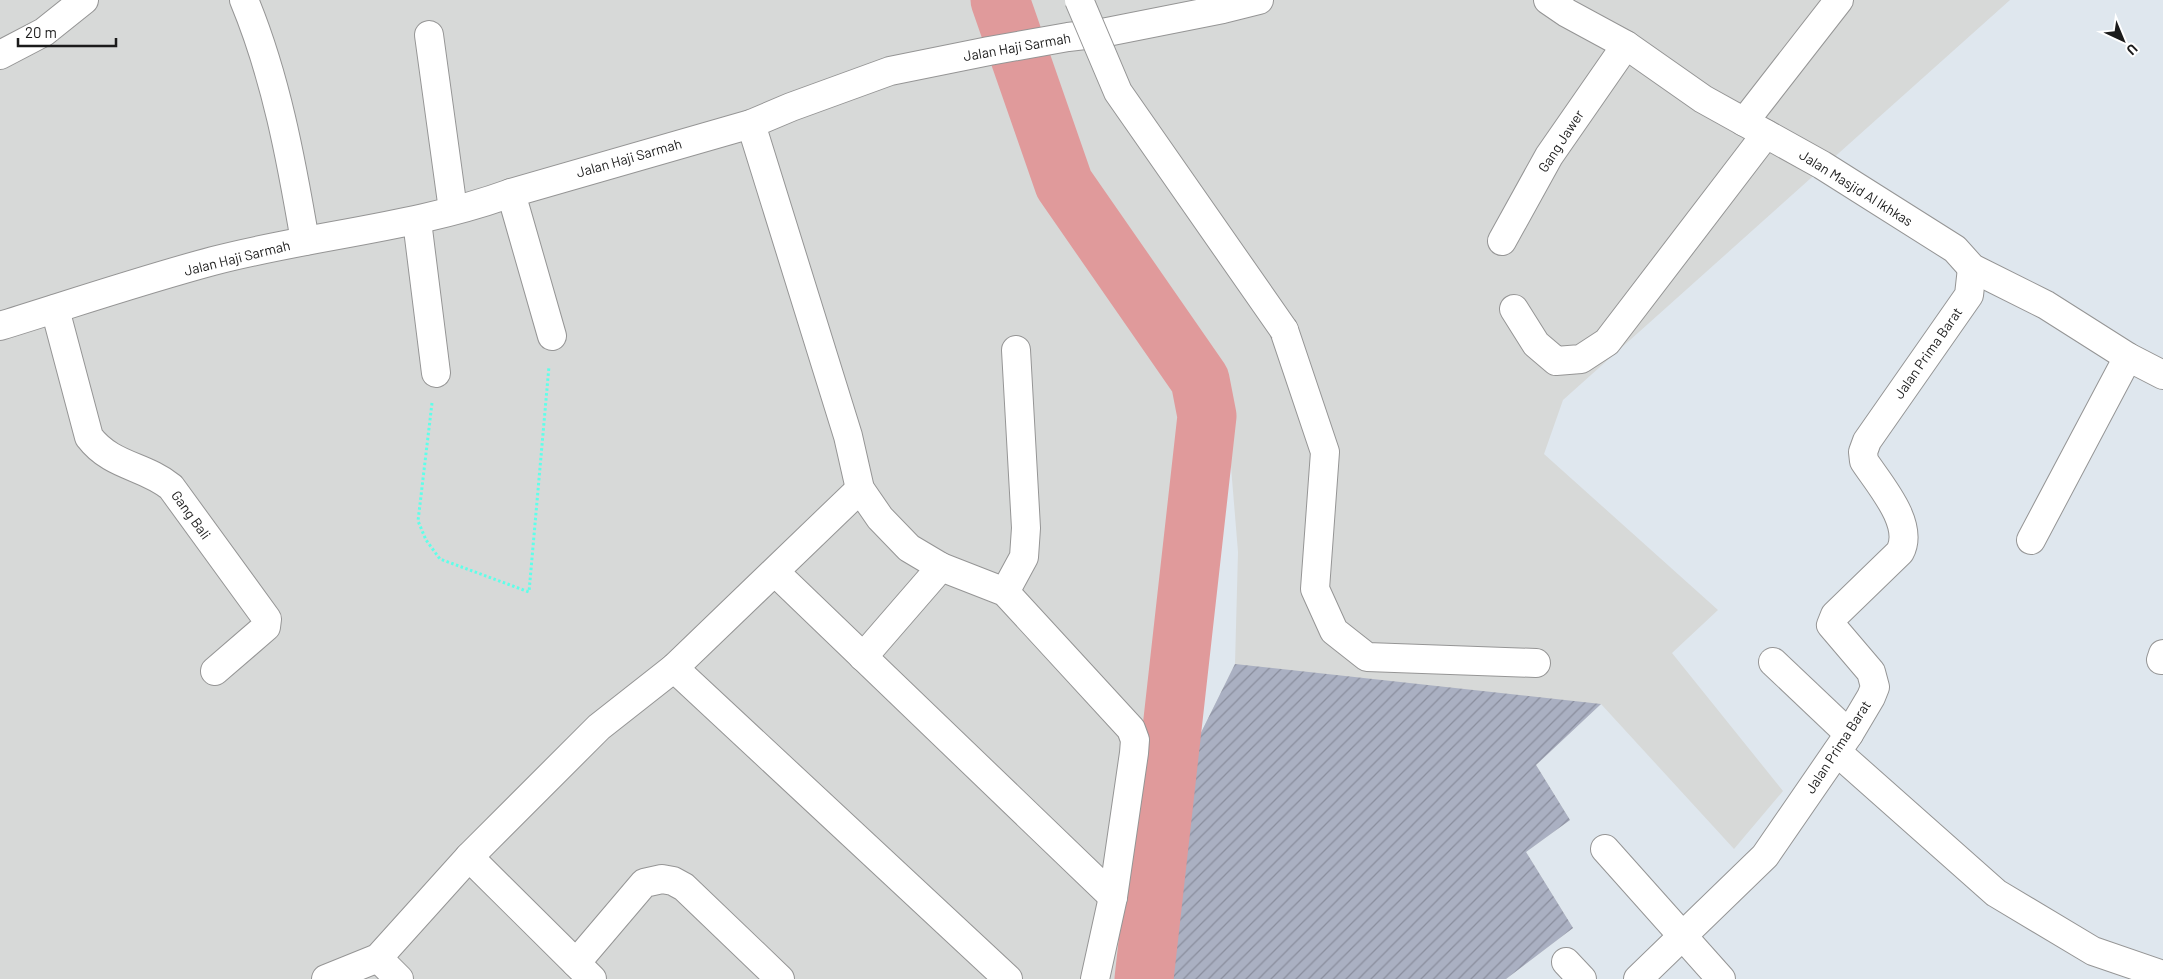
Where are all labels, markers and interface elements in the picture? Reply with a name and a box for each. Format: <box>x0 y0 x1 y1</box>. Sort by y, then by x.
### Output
scale bar <box>18 15 115 47</box>
north arrow <box>2098 15 2148 65</box>
text: 20 m <box>25 23 57 41</box>
street label: Jalan Haji Sarmah <box>962 29 1072 64</box>
text: U <box>2123 41 2141 59</box>
street label: Gang Jawer <box>1534 106 1587 175</box>
street label: Jalan Haji Sarmah <box>574 134 683 181</box>
street label: Jalan Masjid Al Ikhkas <box>1796 146 1916 230</box>
street label: Jalan Haji Sarmah <box>182 236 292 279</box>
street label: Jalan Prima Barat <box>1890 304 1965 402</box>
street label: Gang Bali <box>168 487 215 542</box>
street label: Jalan Prima Barat <box>1801 697 1874 796</box>

